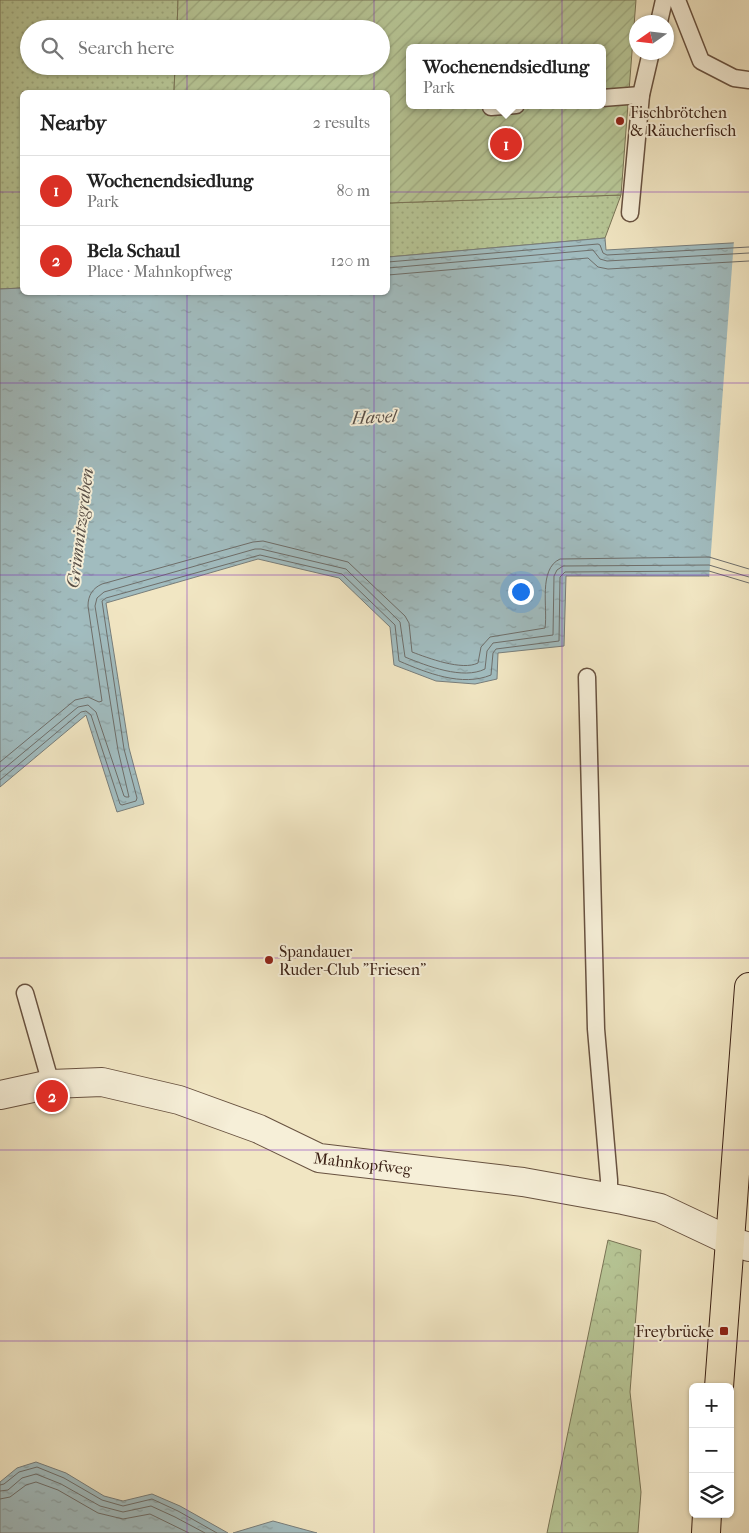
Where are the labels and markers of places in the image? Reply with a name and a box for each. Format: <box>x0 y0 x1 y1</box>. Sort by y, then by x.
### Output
place label: Fischbrötchen & Räucherfisch <box>630 103 736 140</box>
marker: Fischbrötchen & Räucherfisch <box>614 115 626 127</box>
pin: 1 <box>490 125 522 163</box>
place label: Spandauer Ruder-Club "Friesen" <box>279 942 426 979</box>
marker: Spandauer Ruder-Club "Friesen" <box>263 954 275 966</box>
pin: 2 <box>36 1077 68 1115</box>
place label: Freybrücke <box>635 1322 714 1341</box>
marker: Freybrücke <box>718 1325 730 1337</box>

